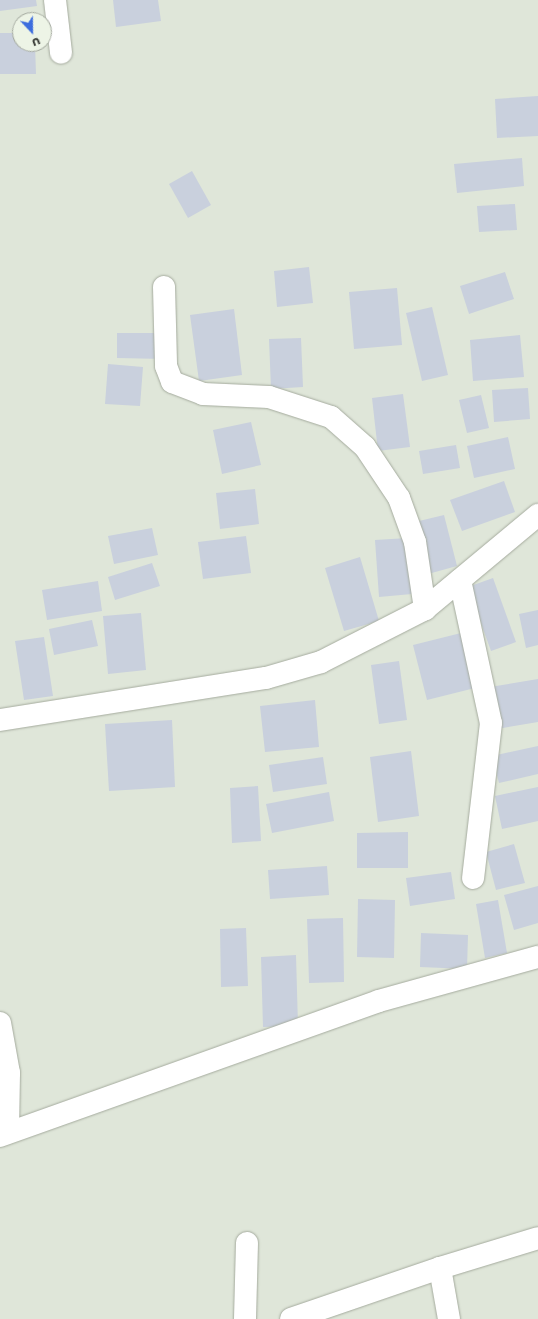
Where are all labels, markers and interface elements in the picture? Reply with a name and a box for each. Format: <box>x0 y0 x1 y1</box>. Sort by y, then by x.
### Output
north arrow <box>12 12 52 52</box>
text: U <box>30 33 43 51</box>

